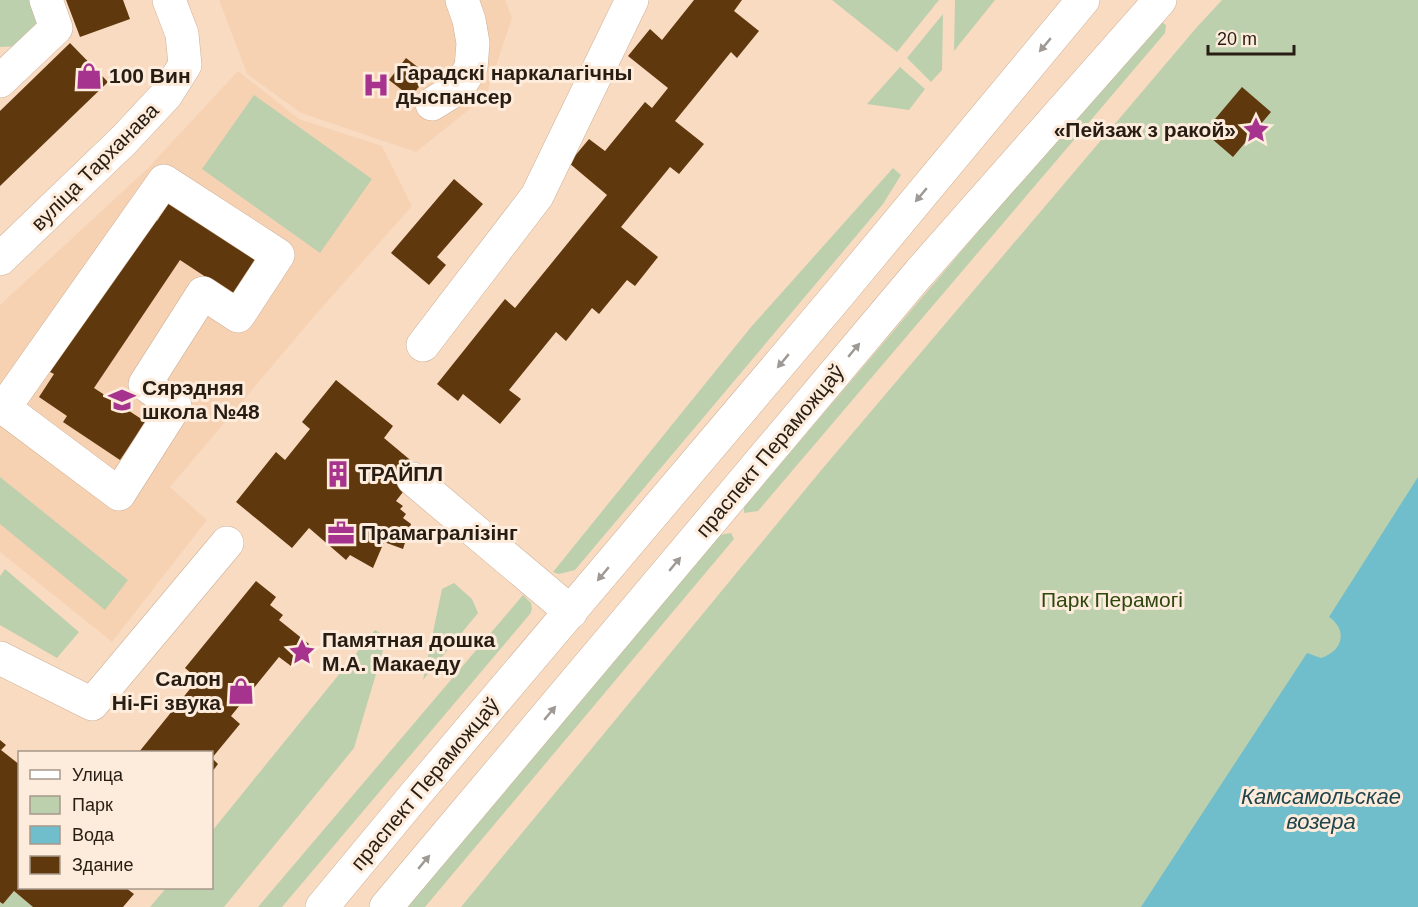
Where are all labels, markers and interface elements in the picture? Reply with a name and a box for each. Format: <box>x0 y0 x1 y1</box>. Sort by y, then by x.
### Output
scale bar <box>1208 18 1294 56</box>
text: 20 m <box>1217 29 1257 49</box>
one-way arrow <box>1039 37 1052 53</box>
shop icon: 100 Вин <box>74 61 104 91</box>
place label: Гарадскі наркалагічны дыспансер <box>396 61 633 108</box>
place label: 100 Вин <box>109 64 191 87</box>
hospital icon: Гарадскі наркалагічны дыспансер <box>361 70 391 100</box>
street label: вуліца Тарханава <box>26 98 163 235</box>
place icon: «Пейзаж з ракой» <box>1241 115 1271 145</box>
place label: «Пейзаж з ракой» <box>1054 118 1236 141</box>
one-way arrow <box>915 187 928 202</box>
one-way arrow <box>848 342 861 358</box>
one-way arrow <box>776 353 789 369</box>
street label: праспект Пераможцаў <box>691 360 849 541</box>
place label: Сярэдняя школа №48 <box>142 376 260 423</box>
school or university icon: Сярэдняя школа №48 <box>107 385 137 415</box>
building icon: ТРАЙПЛ <box>323 459 353 489</box>
place label: ТРАЙПЛ <box>358 462 443 485</box>
office icon: Прамагралізінг <box>326 518 356 548</box>
place label: Прамагралізінг <box>361 521 518 544</box>
one-way arrow <box>668 557 681 572</box>
one-way arrow <box>596 566 609 582</box>
park label: Парк Перамогі <box>1041 588 1183 611</box>
place label: Памятная дошка М.А. Макаеду <box>322 628 495 675</box>
place icon: Памятная дошка М.А. Макаеду <box>287 637 317 667</box>
place label: Салон Hi-Fi звука <box>112 667 221 714</box>
shop icon: Салон Hi-Fi звука <box>226 676 256 706</box>
street label: праспект Пераможцаў <box>346 693 504 874</box>
one-way arrow <box>543 705 556 721</box>
legend <box>18 751 213 889</box>
text: Улица <box>72 765 124 785</box>
water label: Камсамольскае возера <box>1241 784 1401 834</box>
text: Парк <box>72 795 113 815</box>
text: Вода <box>72 825 115 845</box>
text: Здание <box>72 855 133 875</box>
one-way arrow <box>417 855 430 870</box>

